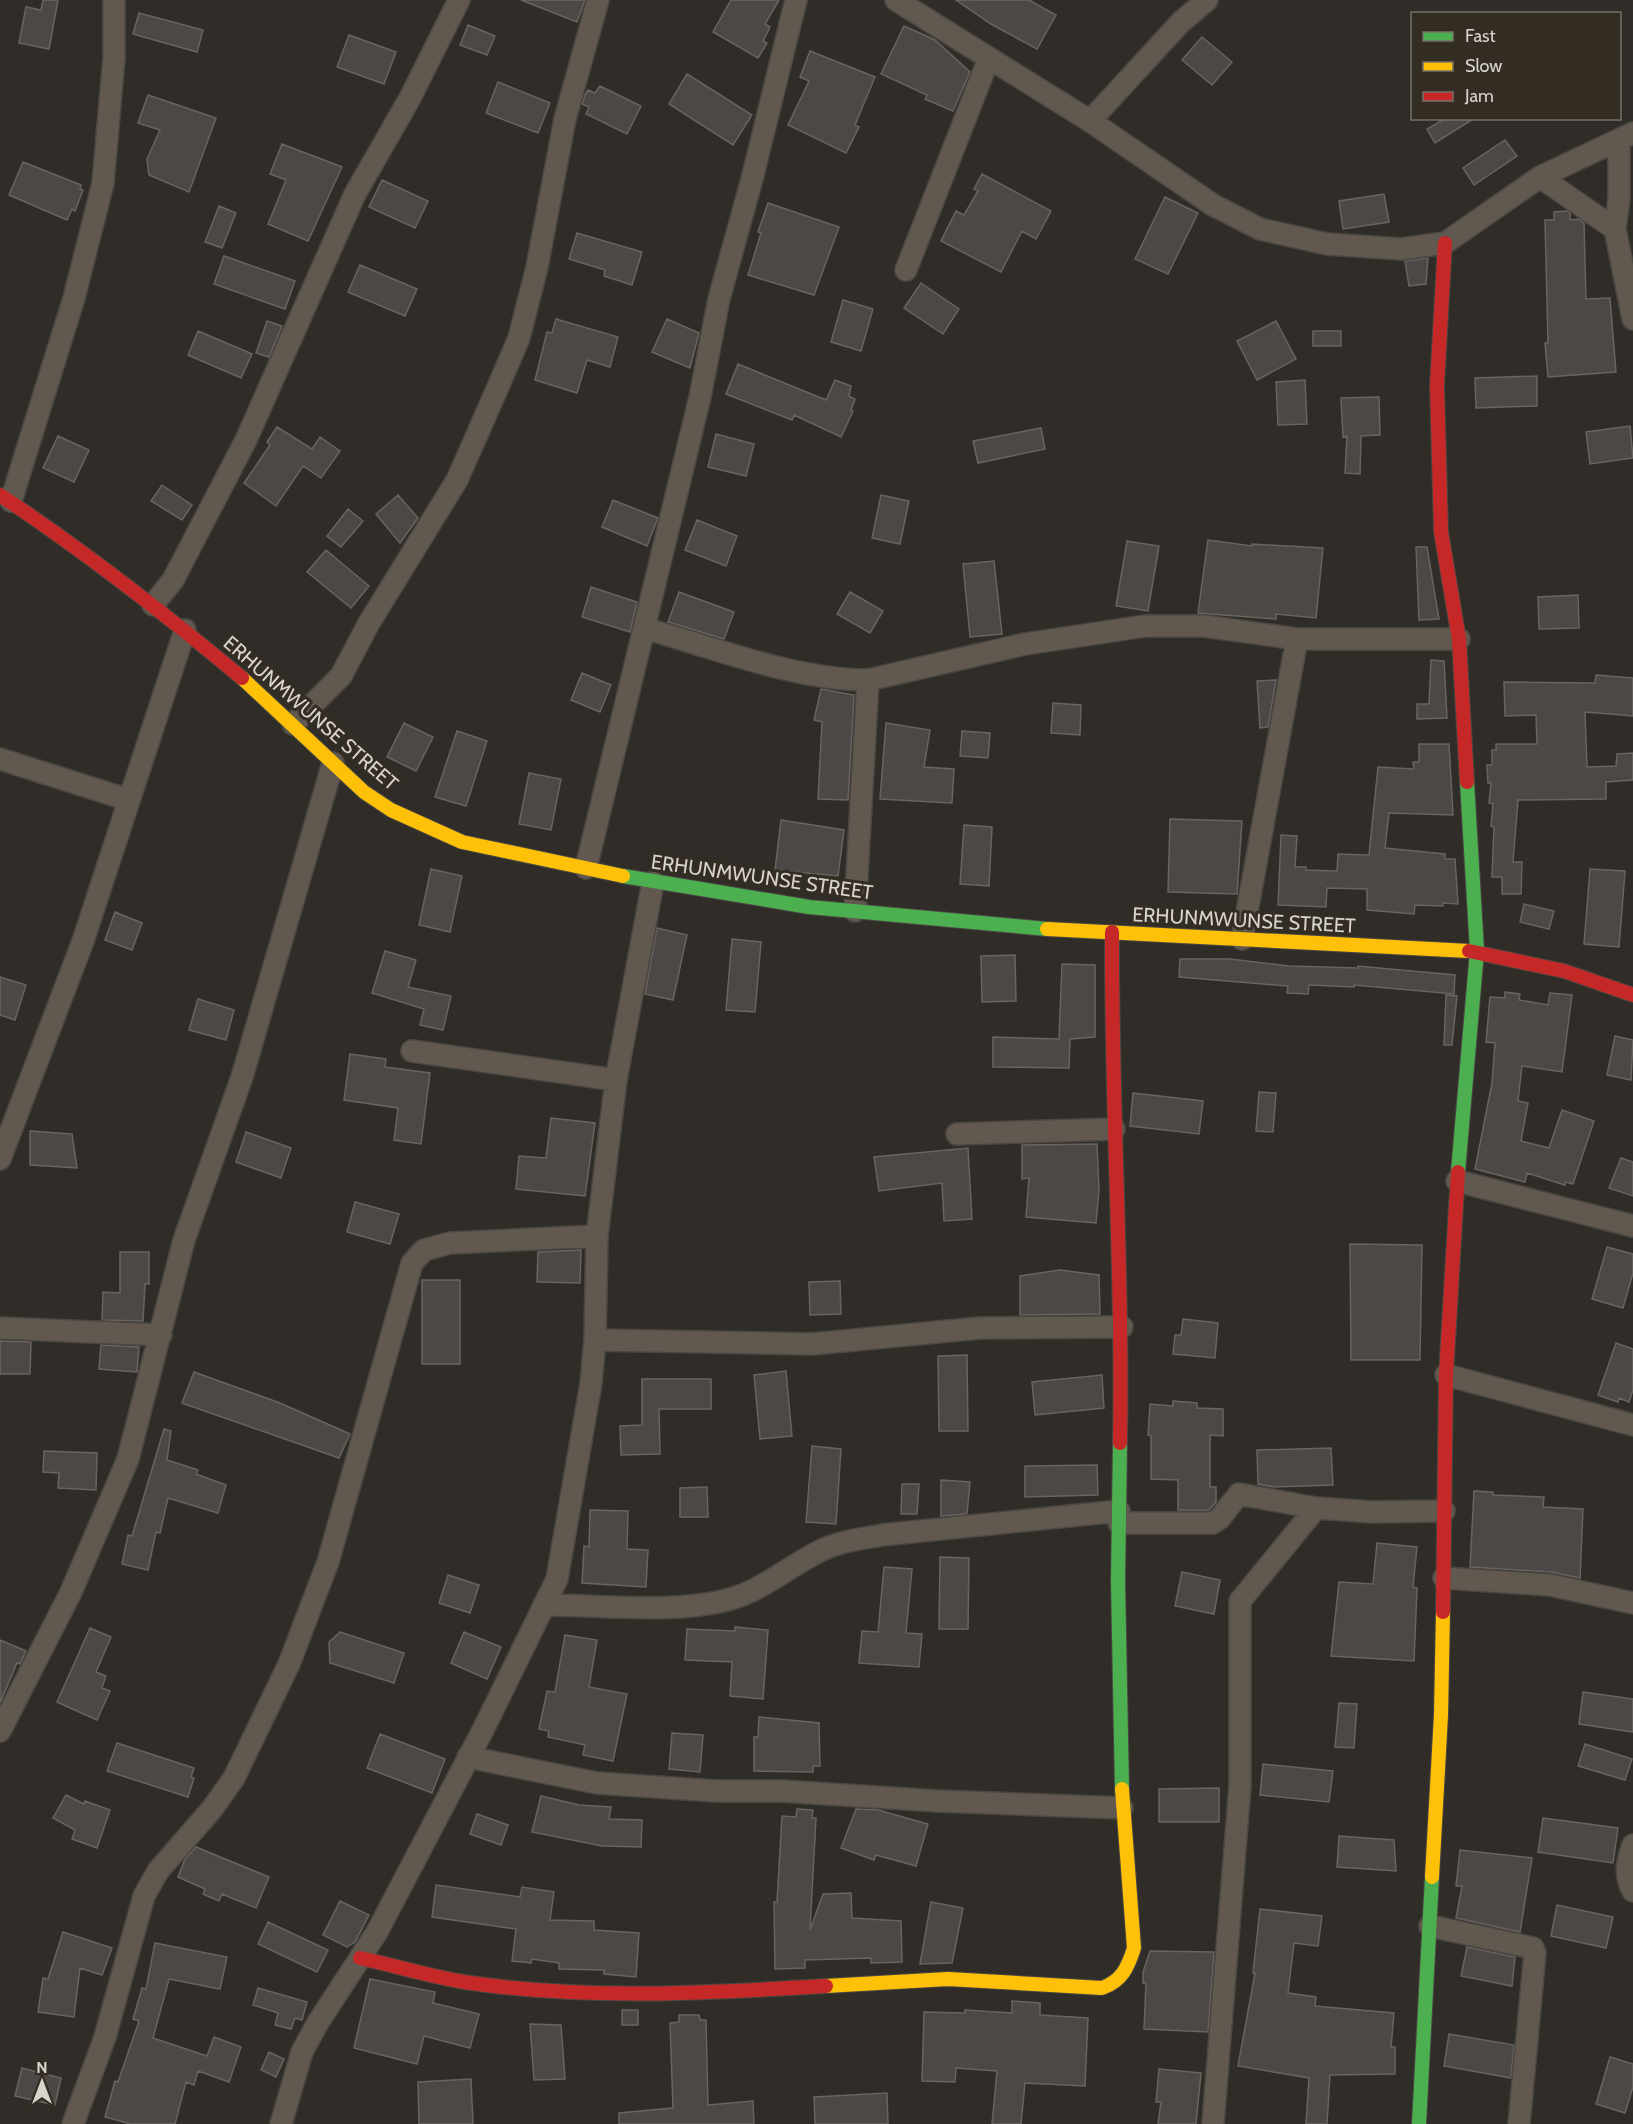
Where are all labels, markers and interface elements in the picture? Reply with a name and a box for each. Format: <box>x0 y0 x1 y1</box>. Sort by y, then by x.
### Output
legend <box>1411 12 1621 120</box>
text: Fast <box>1465 25 1496 47</box>
text: Slow <box>1465 55 1502 77</box>
text: Jam <box>1464 85 1494 107</box>
street label: ERHUNMWUNSE STREET <box>219 631 403 796</box>
street label: ERHUNMWUNSE STREET <box>650 850 875 904</box>
street label: ERHUNMWUNSE STREET <box>1132 902 1357 938</box>
north arrow <box>12 2052 72 2112</box>
text: N <box>36 2058 48 2077</box>

